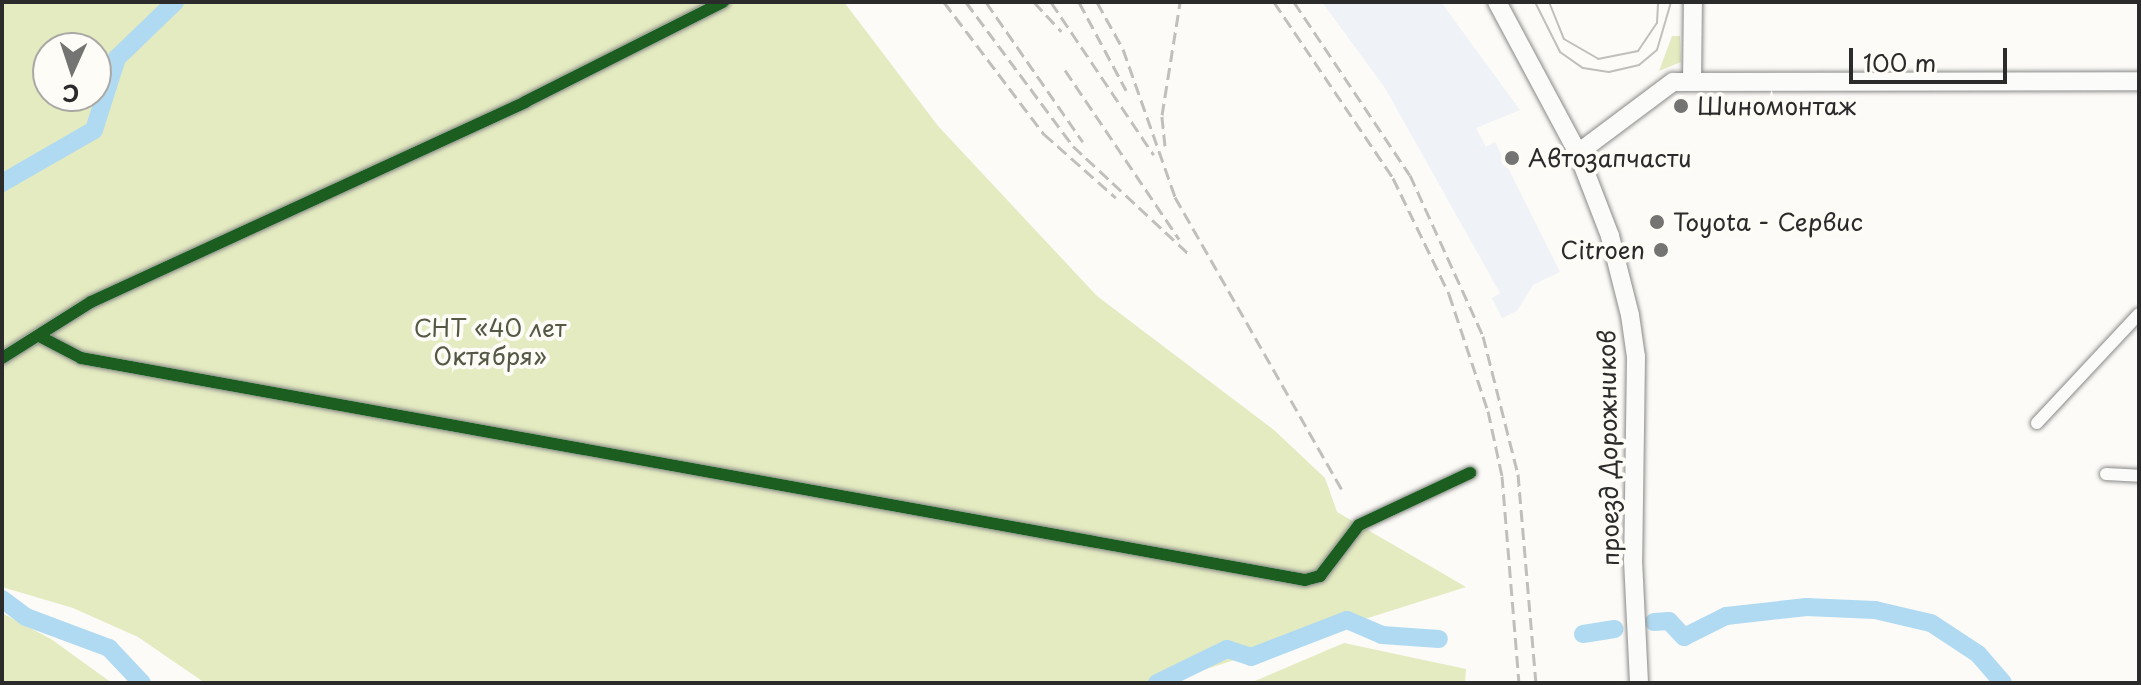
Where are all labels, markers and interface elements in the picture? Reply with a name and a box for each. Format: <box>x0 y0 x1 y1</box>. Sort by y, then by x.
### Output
north arrow <box>32 32 112 112</box>
scale bar <box>1853 32 2011 82</box>
text: 100 m <box>1863 44 1936 80</box>
text: С <box>62 78 80 111</box>
place label: Шиномонтаж <box>1697 92 1856 120</box>
marker: Шиномонтаж <box>1672 97 1690 115</box>
place label: Автозапчасти <box>1528 144 1692 172</box>
marker: Автозапчасти <box>1503 149 1521 167</box>
place label: Toyota - Сервис <box>1673 208 1863 236</box>
marker: Toyota - Сервис <box>1648 213 1666 231</box>
place label: Citroen <box>1560 236 1645 264</box>
marker: Citroen <box>1652 241 1670 259</box>
park label: СНТ «40 лет Октября» <box>413 314 567 370</box>
street label: проезд Дорожников <box>1592 329 1624 567</box>

